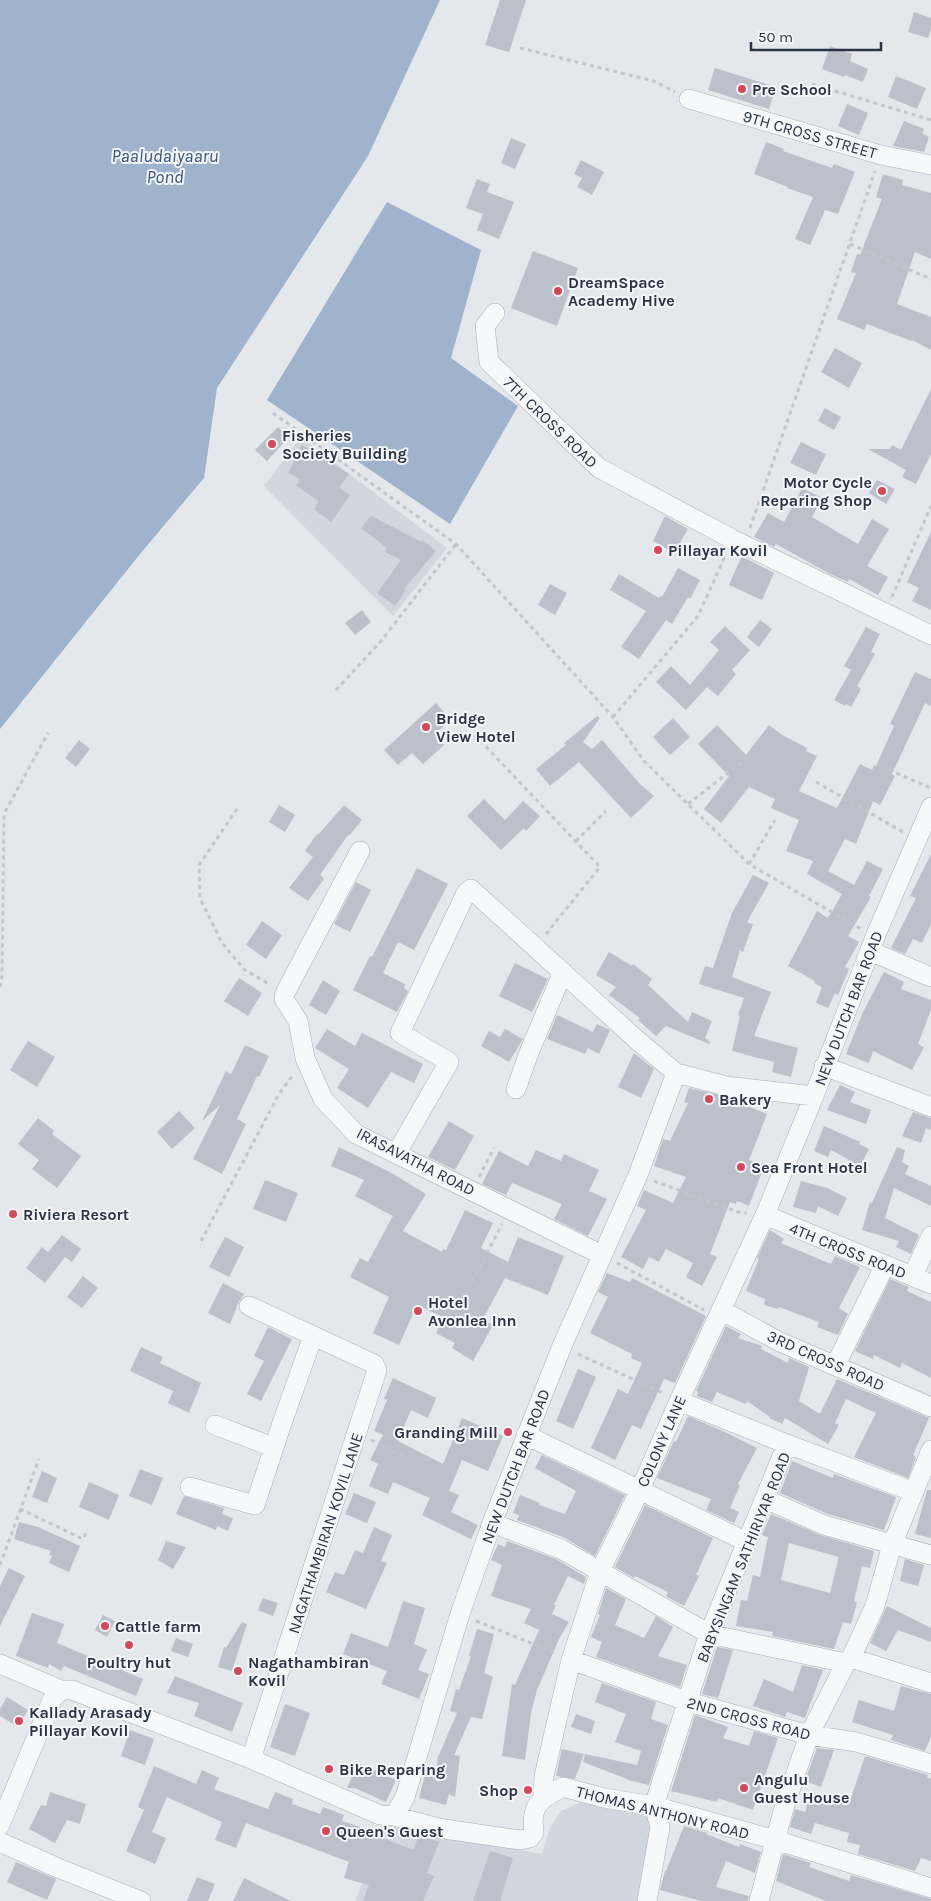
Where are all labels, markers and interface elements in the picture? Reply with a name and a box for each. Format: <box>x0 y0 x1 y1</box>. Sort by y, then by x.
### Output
scale bar <box>751 20 881 52</box>
text: 50 m <box>758 28 793 46</box>
place label: Pre School <box>752 80 832 99</box>
marker: Pre School <box>736 83 748 95</box>
street label: 9TH CROSS STREET <box>741 106 879 163</box>
water label: Paaludaiyaaru Pond <box>112 145 219 188</box>
place label: DreamSpace Academy Hive <box>568 273 675 310</box>
marker: DreamSpace Academy Hive <box>552 285 564 297</box>
street label: 7TH CROSS ROAD <box>500 373 601 472</box>
place label: Fisheries Society Building <box>282 426 407 463</box>
marker: Fisheries Society Building <box>266 438 278 450</box>
place label: Motor Cycle Reparing Shop <box>760 473 872 510</box>
marker: Motor Cycle Reparing Shop <box>876 485 888 497</box>
place label: Pillayar Kovil <box>668 541 767 560</box>
marker: Pillayar Kovil <box>652 544 664 556</box>
place label: Bridge View Hotel <box>436 709 516 746</box>
marker: Bridge View Hotel <box>420 721 432 733</box>
street label: NEW DUTCH BAR ROAD <box>810 928 887 1088</box>
place label: Bakery <box>719 1090 771 1109</box>
marker: Bakery <box>703 1093 715 1105</box>
street label: IRASAVATHA ROAD <box>353 1123 478 1200</box>
place label: Sea Front Hotel <box>751 1158 868 1177</box>
marker: Sea Front Hotel <box>735 1161 747 1173</box>
place label: Riviera Resort <box>23 1205 129 1224</box>
marker: Riviera Resort <box>7 1208 19 1220</box>
street label: 4TH CROSS ROAD <box>787 1218 909 1283</box>
place label: Hotel Avonlea Inn <box>428 1293 517 1330</box>
marker: Hotel Avonlea Inn <box>412 1305 424 1317</box>
street label: 3RD CROSS ROAD <box>764 1326 887 1395</box>
street label: NEW DUTCH BAR ROAD <box>477 1386 554 1546</box>
street label: COLONY LANE <box>633 1393 690 1490</box>
place label: Granding Mill <box>394 1423 498 1442</box>
marker: Granding Mill <box>502 1426 514 1438</box>
street label: NAGATHAMBIRAN KOVIL LANE <box>284 1430 367 1636</box>
street label: BABYSINGAM SATHIRIYAR ROAD <box>692 1449 794 1665</box>
place label: Cattle farm <box>115 1617 201 1636</box>
marker: Cattle farm <box>99 1620 111 1632</box>
marker: Poultry hut <box>123 1639 135 1651</box>
place label: Poultry hut <box>87 1653 171 1672</box>
place label: Nagathambiran Kovil <box>248 1653 369 1690</box>
marker: Nagathambiran Kovil <box>232 1665 244 1677</box>
street label: 2ND CROSS ROAD <box>685 1693 813 1744</box>
place label: Kallady Arasady Pillayar Kovil <box>29 1703 151 1740</box>
marker: Kallady Arasady Pillayar Kovil <box>13 1715 25 1727</box>
place label: Bike Reparing <box>339 1760 445 1779</box>
marker: Bike Reparing <box>323 1763 335 1775</box>
place label: Angulu Guest House <box>754 1770 849 1807</box>
place label: Shop <box>479 1781 518 1800</box>
street label: THOMAS ANTHONY ROAD <box>574 1782 751 1843</box>
marker: Angulu Guest House <box>738 1782 750 1794</box>
marker: Shop <box>522 1784 534 1796</box>
place label: Queen's Guest <box>336 1822 443 1841</box>
marker: Queen's Guest <box>320 1825 332 1837</box>

